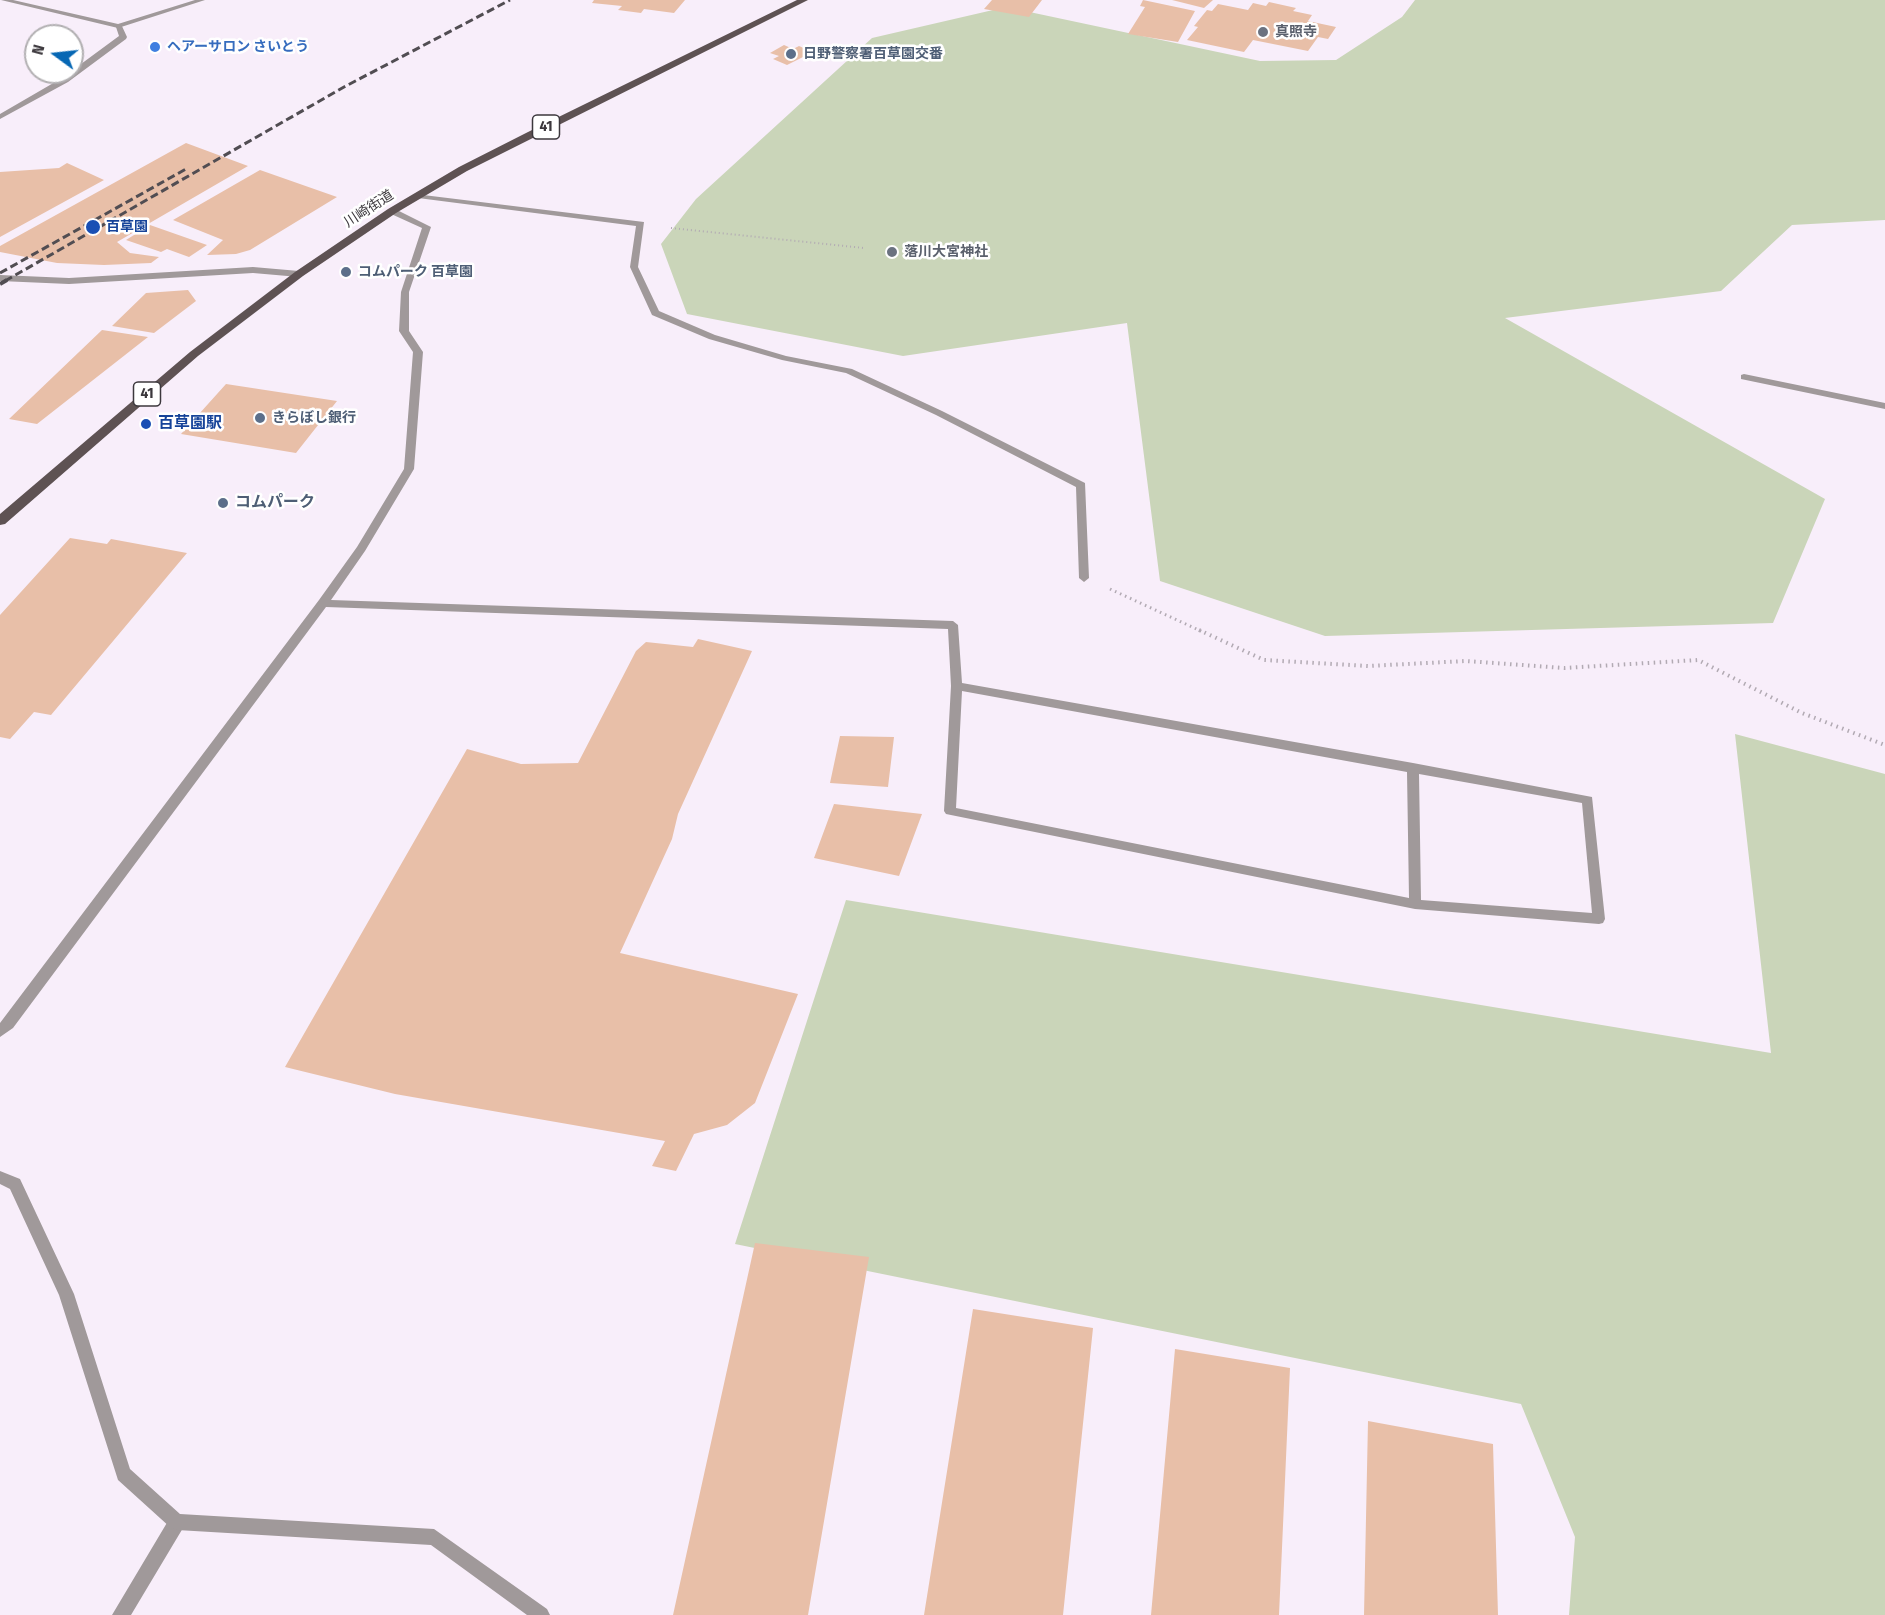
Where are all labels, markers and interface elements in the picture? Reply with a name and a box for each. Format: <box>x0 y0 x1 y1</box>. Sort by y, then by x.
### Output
north arrow <box>24 24 84 84</box>
place label: 真照寺 <box>1275 24 1317 40</box>
marker: 真照寺 <box>1256 25 1270 39</box>
place label: ヘアーサロン さいとう <box>167 39 309 55</box>
marker: ヘアーサロン さいとう <box>148 40 162 54</box>
text: N <box>28 43 48 57</box>
place label: 日野警察署百草園交番 <box>803 46 943 62</box>
marker: 日野警察署百草園交番 <box>784 47 798 61</box>
road number: 41 <box>532 115 560 139</box>
street label: 川崎街道 <box>341 187 397 231</box>
marker: 百草園 <box>84 218 102 236</box>
place label: 百草園 <box>106 219 148 235</box>
place label: 落川大宮神社 <box>904 244 988 260</box>
marker: 落川大宮神社 <box>885 245 899 259</box>
place label: コムパーク 百草園 <box>358 264 473 280</box>
marker: コムパーク 百草園 <box>339 265 353 279</box>
road number: 41 <box>134 382 160 406</box>
place label: きらぼし銀行 <box>272 410 356 426</box>
marker: きらぼし銀行 <box>253 411 267 425</box>
place label: 百草園駅 <box>158 414 222 434</box>
marker: 百草園駅 <box>139 417 153 431</box>
place label: コムパーク <box>235 493 315 513</box>
marker: コムパーク <box>216 496 230 510</box>

